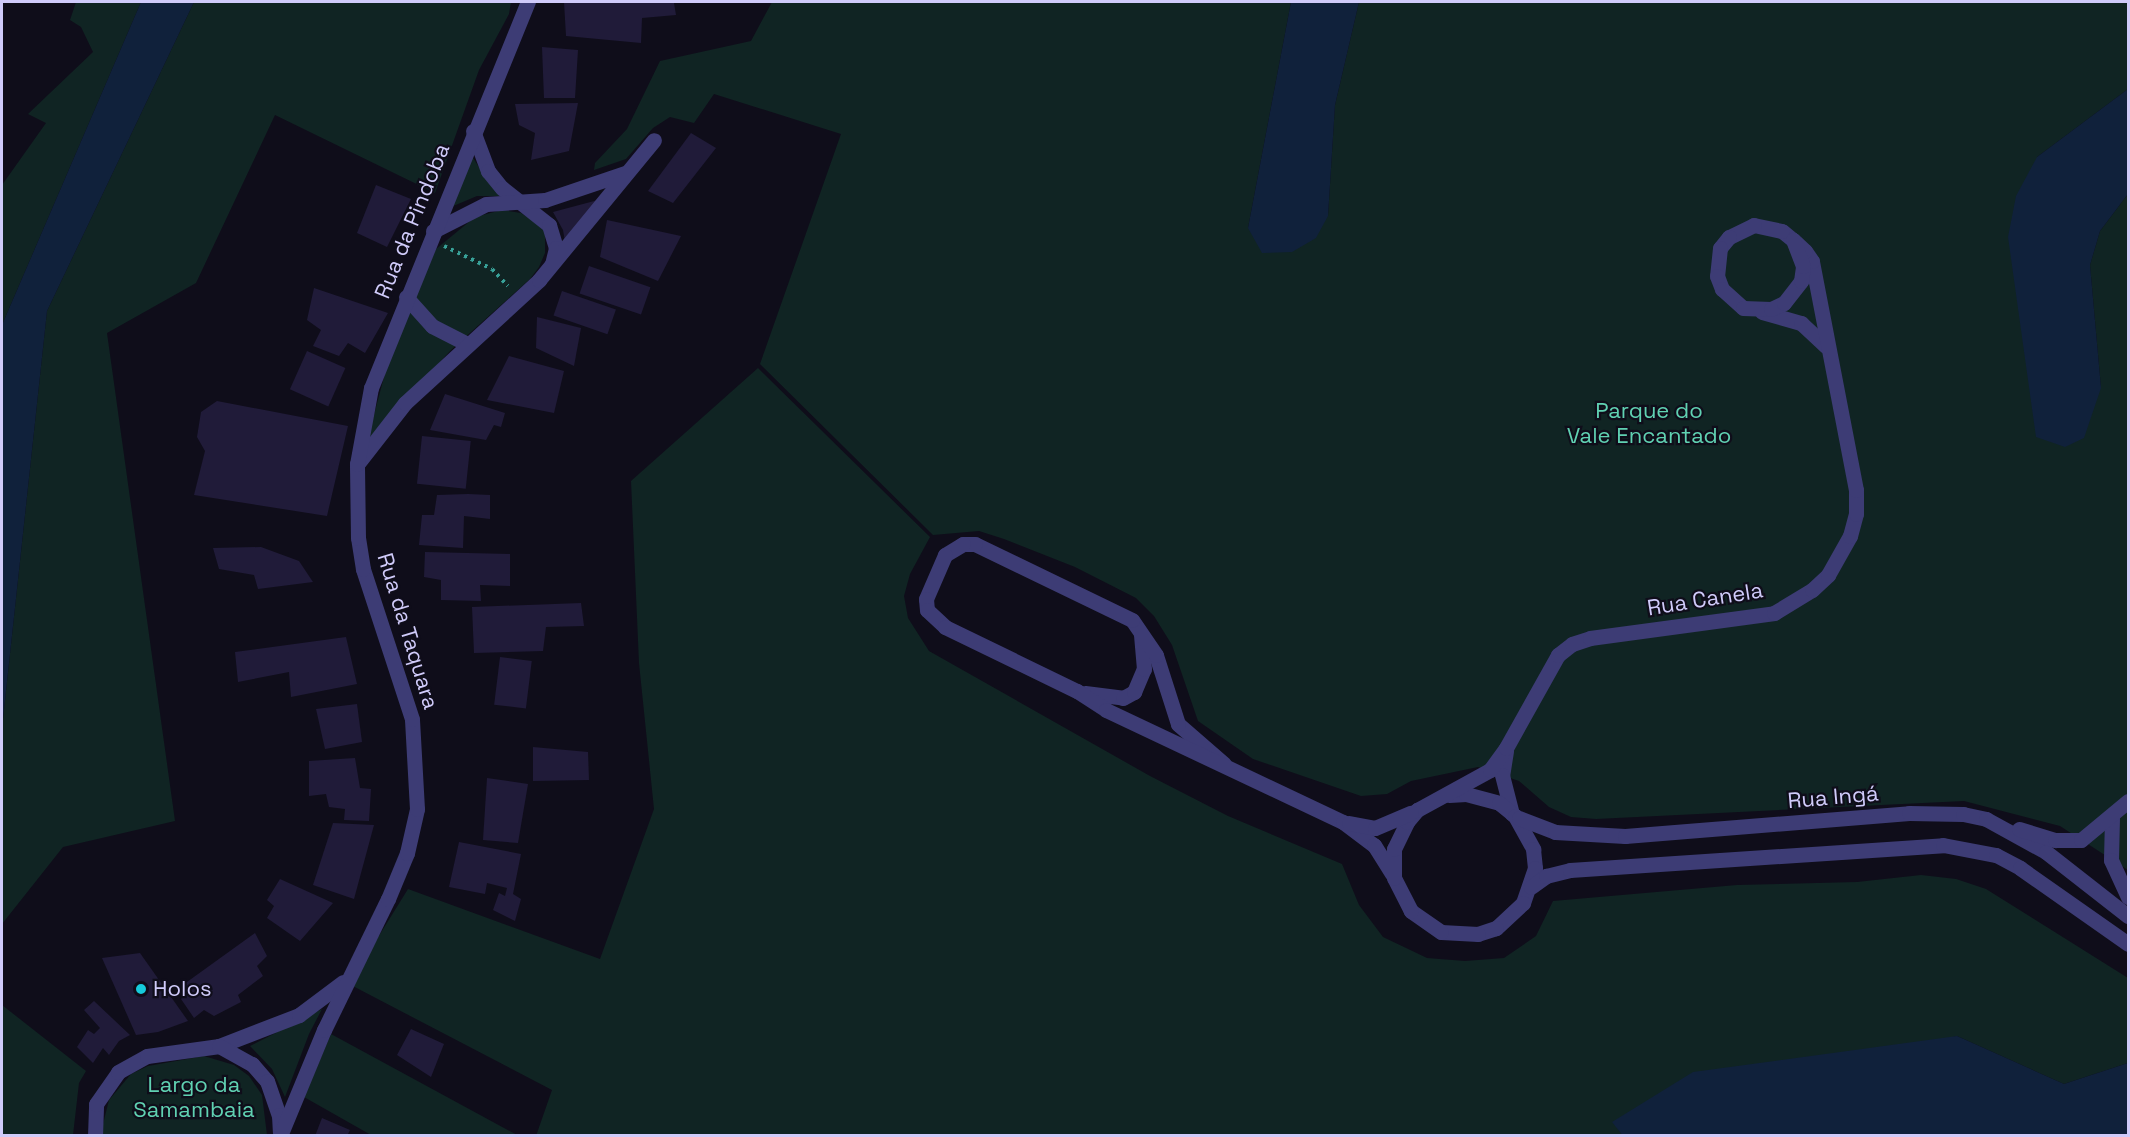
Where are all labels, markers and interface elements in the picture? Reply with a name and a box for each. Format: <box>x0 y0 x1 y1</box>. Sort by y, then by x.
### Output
street label: Rua da Pindoba <box>369 140 455 302</box>
park label: Parque do Vale Encantado <box>1567 397 1731 448</box>
street label: Rua da Taquara <box>372 550 444 712</box>
street label: Rua Canela <box>1645 577 1765 621</box>
street label: Rua Ingá <box>1786 780 1880 814</box>
place label: Holos <box>153 976 212 1002</box>
marker: Holos <box>134 982 148 996</box>
park label: Largo da Samambaia <box>133 1071 255 1122</box>

